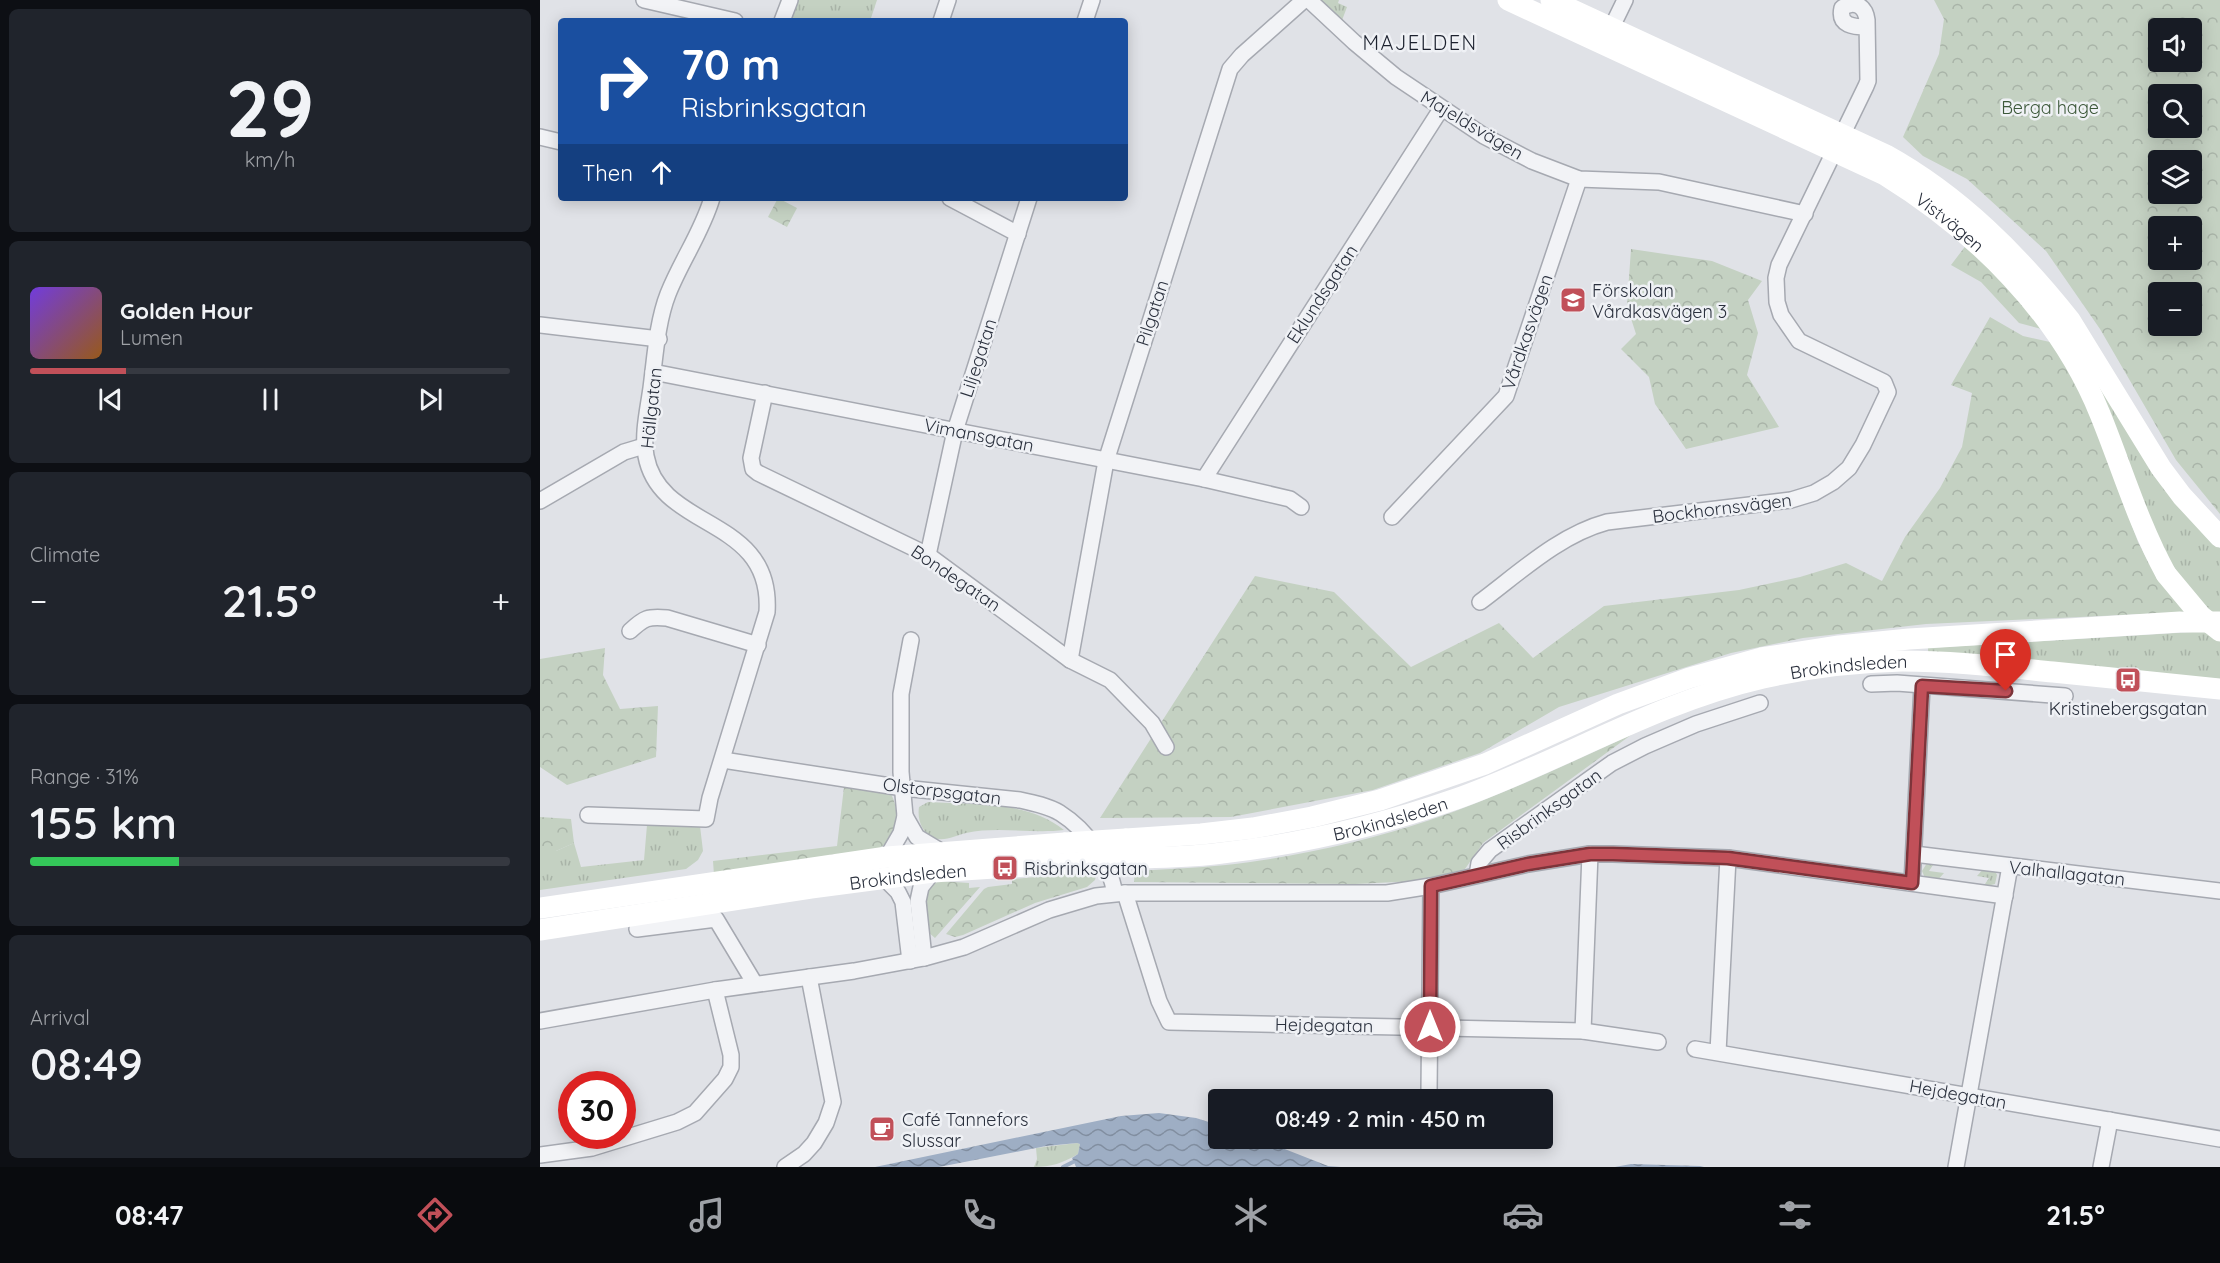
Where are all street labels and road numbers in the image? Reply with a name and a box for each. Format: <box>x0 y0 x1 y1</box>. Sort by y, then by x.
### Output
street label: Majeldsvägen <box>1416 85 1528 165</box>
street label: Vistvägen <box>1911 187 1990 257</box>
street label: Eklundsgatan <box>1282 240 1362 348</box>
street label: Vårdkasvägen <box>1496 271 1558 393</box>
street label: Pilgatan <box>1131 277 1173 349</box>
street label: Liljegatan <box>954 316 1002 400</box>
street label: Hällgatan <box>635 366 667 450</box>
street label: Vimansgatan <box>922 413 1036 457</box>
street label: Bockhornsvägen <box>1651 488 1793 528</box>
street label: Bondegatan <box>907 540 1005 616</box>
street label: Brokindsleden <box>1788 649 1908 684</box>
street label: Risbrinksgatan <box>1492 763 1606 855</box>
street label: Olstorpsgatan <box>882 772 1002 810</box>
street label: Brokindsleden <box>1331 791 1450 845</box>
street label: Valhallagatan <box>2008 855 2126 891</box>
street label: Brokindsleden <box>848 858 967 894</box>
street label: Hejdegatan <box>1275 1013 1373 1037</box>
street label: Hejdegatan <box>1908 1074 2008 1114</box>

